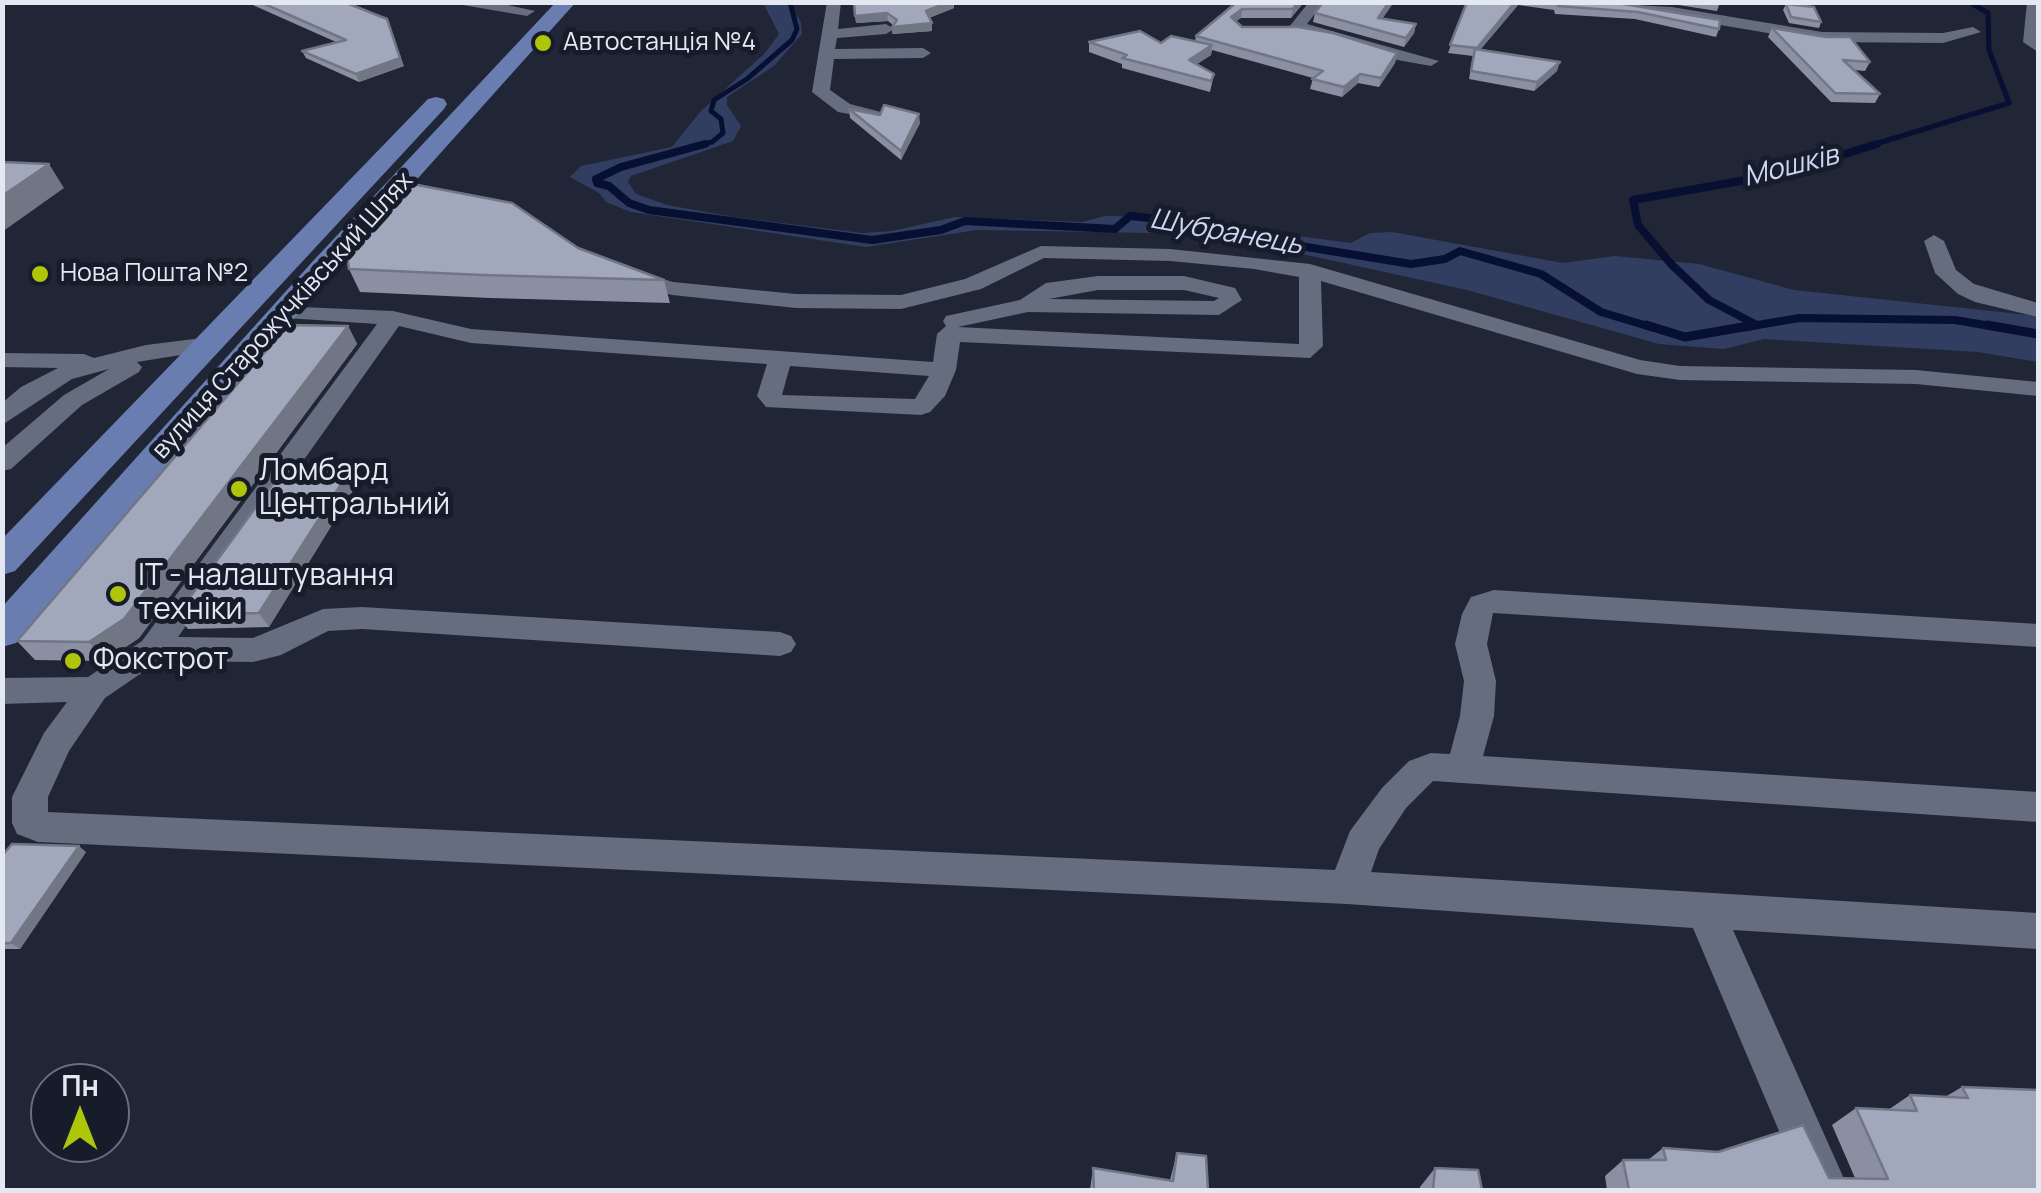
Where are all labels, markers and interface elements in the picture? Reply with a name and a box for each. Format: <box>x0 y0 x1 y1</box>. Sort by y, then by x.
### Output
place label: Автостанція №4 <box>563 28 756 58</box>
marker: Автостанція №4 <box>532 32 554 54</box>
water label: Мошків <box>1740 139 1842 195</box>
street label: вулиця Старожучківський Шлях <box>146 167 420 465</box>
water label: Шубранець <box>1147 203 1305 263</box>
place label: Нова Пошта №2 <box>60 259 248 289</box>
marker: Нова Пошта №2 <box>29 263 51 285</box>
place label: Ломбард Центральний <box>259 454 450 524</box>
marker: Ломбард Центральний <box>228 478 250 500</box>
place label: ІТ - налаштування техніки <box>138 559 394 630</box>
marker: ІТ - налаштування техніки <box>107 583 129 605</box>
place label: Фокстрот <box>93 643 228 679</box>
marker: Фокстрот <box>62 650 84 672</box>
north arrow <box>30 1063 130 1163</box>
text: Пн <box>61 1066 99 1104</box>

